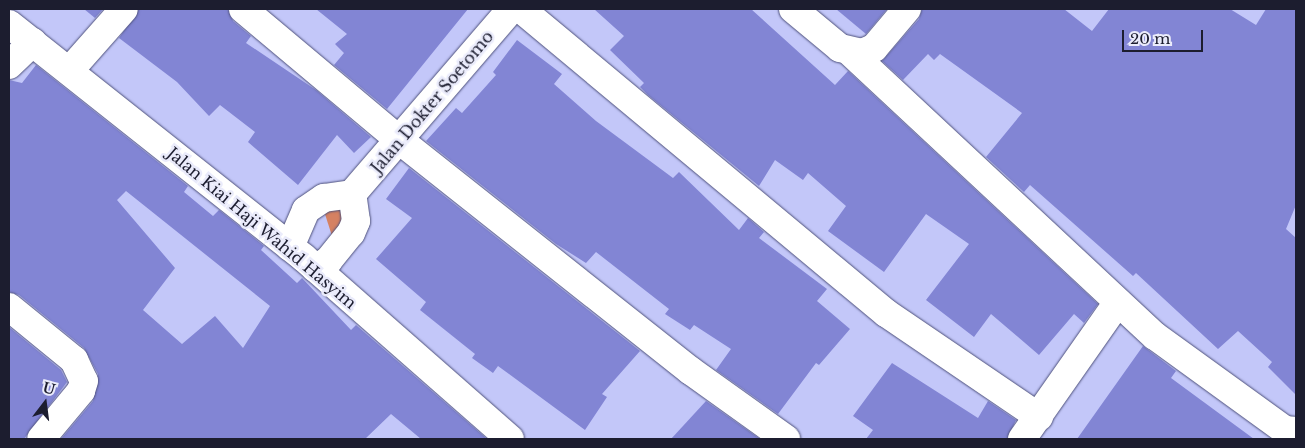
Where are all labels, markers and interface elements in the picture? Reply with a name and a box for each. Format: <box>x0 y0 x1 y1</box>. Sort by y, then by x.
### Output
scale bar <box>1125 20 1206 52</box>
street label: Jalan Dokter Soetomo <box>367 27 497 177</box>
text: 20 m <box>1130 29 1170 48</box>
street label: Jalan Kiai Haji Wahid Hasyim <box>163 143 361 313</box>
north arrow <box>20 378 70 428</box>
text: U <box>41 378 57 399</box>

